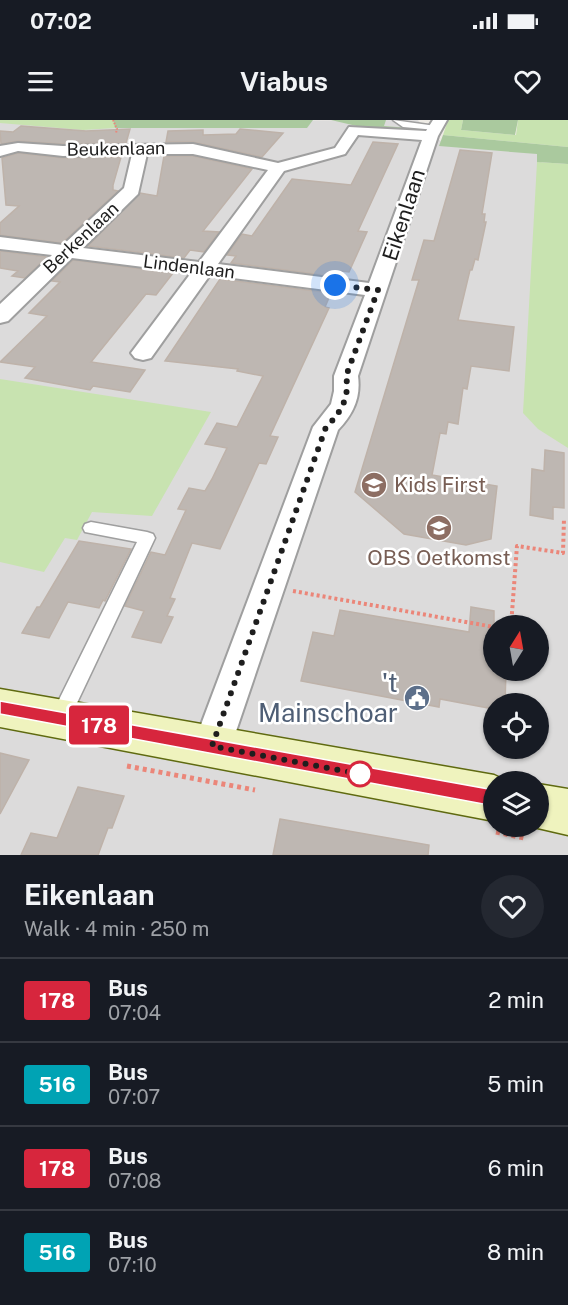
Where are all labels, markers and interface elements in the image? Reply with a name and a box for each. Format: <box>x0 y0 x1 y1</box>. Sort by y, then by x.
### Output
text: 07:02 <box>30 8 92 34</box>
icon: menu <box>24 65 57 98</box>
text: Viabus <box>240 65 328 97</box>
icon: heart <box>511 65 544 98</box>
street label: Beukenlaan <box>66 137 166 160</box>
street label: Eikenlaan <box>377 166 430 264</box>
street label: Berkenlaan <box>39 197 123 278</box>
street label: Lindenlaan <box>142 250 236 283</box>
your location <box>320 270 350 300</box>
school or university icon: Kids First <box>359 470 389 500</box>
place label: Kids First <box>394 472 486 497</box>
school or university icon: OBS Oetkomst <box>424 513 454 543</box>
place label: OBS Oetkomst <box>367 545 511 570</box>
north arrow <box>483 615 549 681</box>
map controls <box>483 615 549 837</box>
place label: 't Mainschoar <box>258 667 398 728</box>
public building icon: 't Mainschoar <box>402 683 432 713</box>
button: locate <box>483 693 549 759</box>
line badge: 178 <box>64 706 134 744</box>
text: 178 <box>81 713 117 738</box>
unlabelled marker <box>347 761 373 787</box>
button: layers <box>483 771 549 837</box>
button: heart <box>481 875 544 938</box>
text: Eikenlaan <box>24 878 155 911</box>
text: Walk · 4 min · 250 m <box>24 917 209 941</box>
text: Bus <box>108 975 148 1001</box>
text: 2 min <box>488 987 544 1013</box>
text: 178 <box>39 988 75 1013</box>
text: 07:04 <box>108 1001 161 1025</box>
text: Bus <box>108 1059 148 1085</box>
text: 5 min <box>487 1071 544 1097</box>
text: 516 <box>38 1072 76 1097</box>
text: 07:07 <box>108 1085 160 1109</box>
text: Bus <box>108 1143 148 1169</box>
text: 6 min <box>488 1155 544 1181</box>
text: 178 <box>39 1156 75 1181</box>
text: 07:08 <box>108 1169 161 1193</box>
text: Bus <box>108 1227 148 1253</box>
text: 8 min <box>487 1239 544 1265</box>
text: 516 <box>38 1240 76 1265</box>
text: 07:10 <box>108 1253 157 1277</box>

